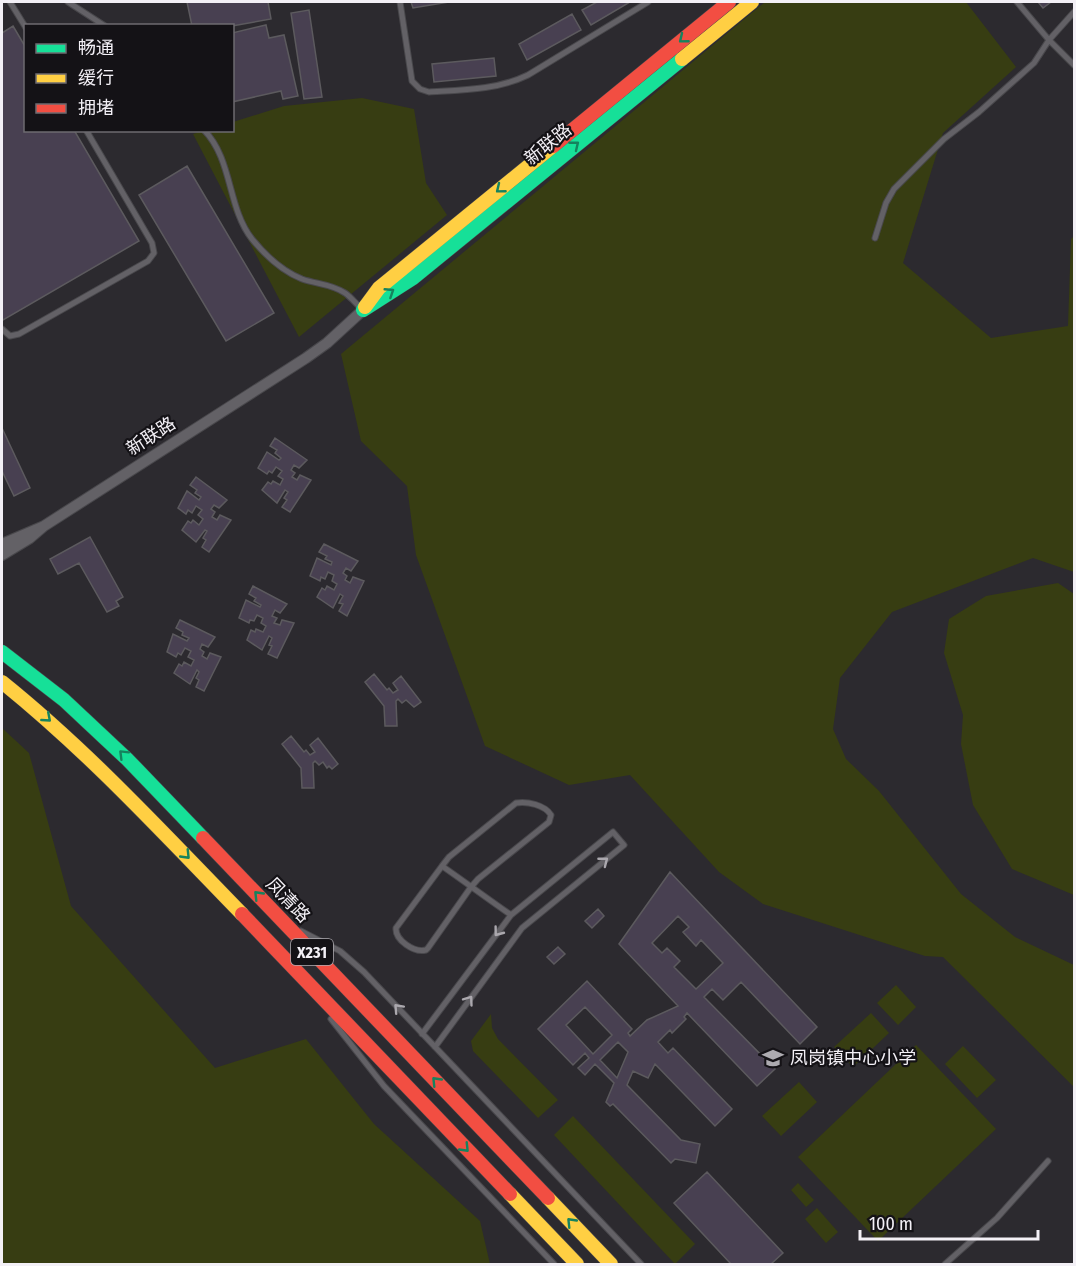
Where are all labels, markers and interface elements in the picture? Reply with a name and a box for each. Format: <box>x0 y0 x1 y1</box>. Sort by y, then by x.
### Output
legend <box>24 24 234 132</box>
one-way arrow <box>679 31 690 42</box>
text: 畅通 <box>78 37 114 59</box>
text: 缓行 <box>78 67 114 89</box>
text: 拥堵 <box>78 97 114 119</box>
street label: 新联路 <box>520 118 576 170</box>
one-way arrow <box>569 142 580 153</box>
one-way arrow <box>496 182 507 193</box>
one-way arrow <box>384 288 394 300</box>
street label: 新联路 <box>122 412 180 460</box>
one-way arrow <box>40 711 51 722</box>
one-way arrow <box>119 751 130 762</box>
one-way arrow <box>178 848 189 859</box>
one-way arrow <box>597 857 608 868</box>
street label: 凤清路 <box>261 873 315 927</box>
one-way arrow <box>254 891 265 901</box>
one-way arrow <box>494 925 505 936</box>
road number: X231 <box>291 939 333 965</box>
one-way arrow <box>462 995 473 1006</box>
one-way arrow <box>395 1005 406 1016</box>
school or university icon: 凤岗镇中心小学 <box>761 1046 785 1070</box>
place label: 凤岗镇中心小学 <box>790 1047 916 1069</box>
one-way arrow <box>432 1078 443 1088</box>
one-way arrow <box>458 1141 469 1152</box>
scale bar <box>860 1203 1038 1241</box>
text: 100 m <box>869 1213 913 1235</box>
one-way arrow <box>567 1219 578 1229</box>

